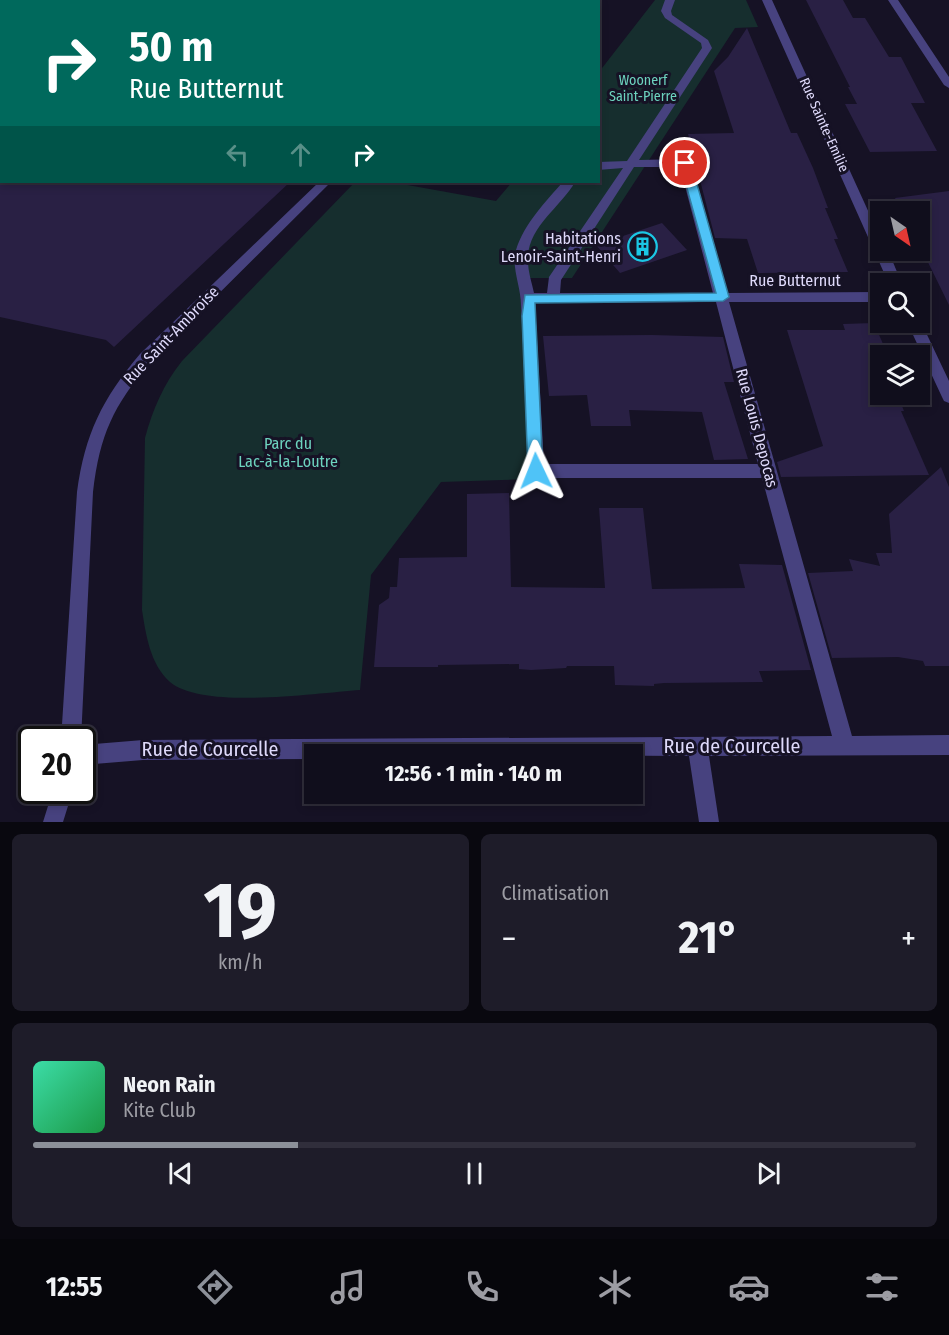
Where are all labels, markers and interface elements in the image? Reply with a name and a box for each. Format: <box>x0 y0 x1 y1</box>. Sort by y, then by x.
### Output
text: 50 m <box>129 22 213 72</box>
icon: right <box>30 24 108 102</box>
park label: Woonerf Saint-Pierre <box>609 72 677 105</box>
text: Rue Butternut <box>129 73 284 105</box>
street label: Rue Sainte-Emilie <box>796 75 852 175</box>
pin <box>659 137 710 188</box>
icon: left <box>221 138 254 171</box>
icon: ahead <box>284 138 317 171</box>
icon: right <box>347 138 380 171</box>
icon: arrive <box>668 146 701 179</box>
north arrow <box>870 201 930 261</box>
map controls <box>870 201 930 405</box>
place label: Habitations Lenoir-Saint-Henri <box>501 229 621 266</box>
building icon: Habitations Lenoir-Saint-Henri <box>626 231 658 263</box>
street label: Rue Butternut <box>749 271 842 290</box>
button: search <box>870 273 930 333</box>
street label: Rue Saint-Ambroise <box>119 282 223 388</box>
button: layers <box>870 345 930 405</box>
street label: Rue Louis Depocas <box>732 366 782 490</box>
park label: Parc du Lac-à-la-Loutre <box>238 434 338 471</box>
position arrow <box>504 439 568 503</box>
speed limit sign: 20 <box>18 726 96 804</box>
street label: Rue de Courcelle <box>664 734 800 758</box>
street label: Rue de Courcelle <box>142 737 278 761</box>
text: 12:56 · 1 min · 140 m <box>385 760 562 787</box>
text: 19 <box>204 864 277 958</box>
text: Climatisation <box>502 881 609 905</box>
text: 21° <box>679 911 739 965</box>
text: − <box>502 919 516 959</box>
text: + <box>901 919 916 959</box>
text: km/h <box>218 950 263 974</box>
text: Neon Rain <box>123 1071 216 1098</box>
text: Kite Club <box>123 1098 196 1122</box>
icon: previous <box>164 1157 197 1190</box>
icon: pause <box>458 1157 491 1190</box>
icon: next <box>752 1157 785 1190</box>
icon: directions <box>194 1266 236 1308</box>
icon: music <box>327 1266 369 1308</box>
icon: phone <box>461 1266 503 1308</box>
icon: climate <box>594 1266 636 1308</box>
icon: car <box>728 1266 770 1308</box>
icon: filters <box>861 1266 903 1308</box>
text: 12:55 <box>46 1271 102 1303</box>

